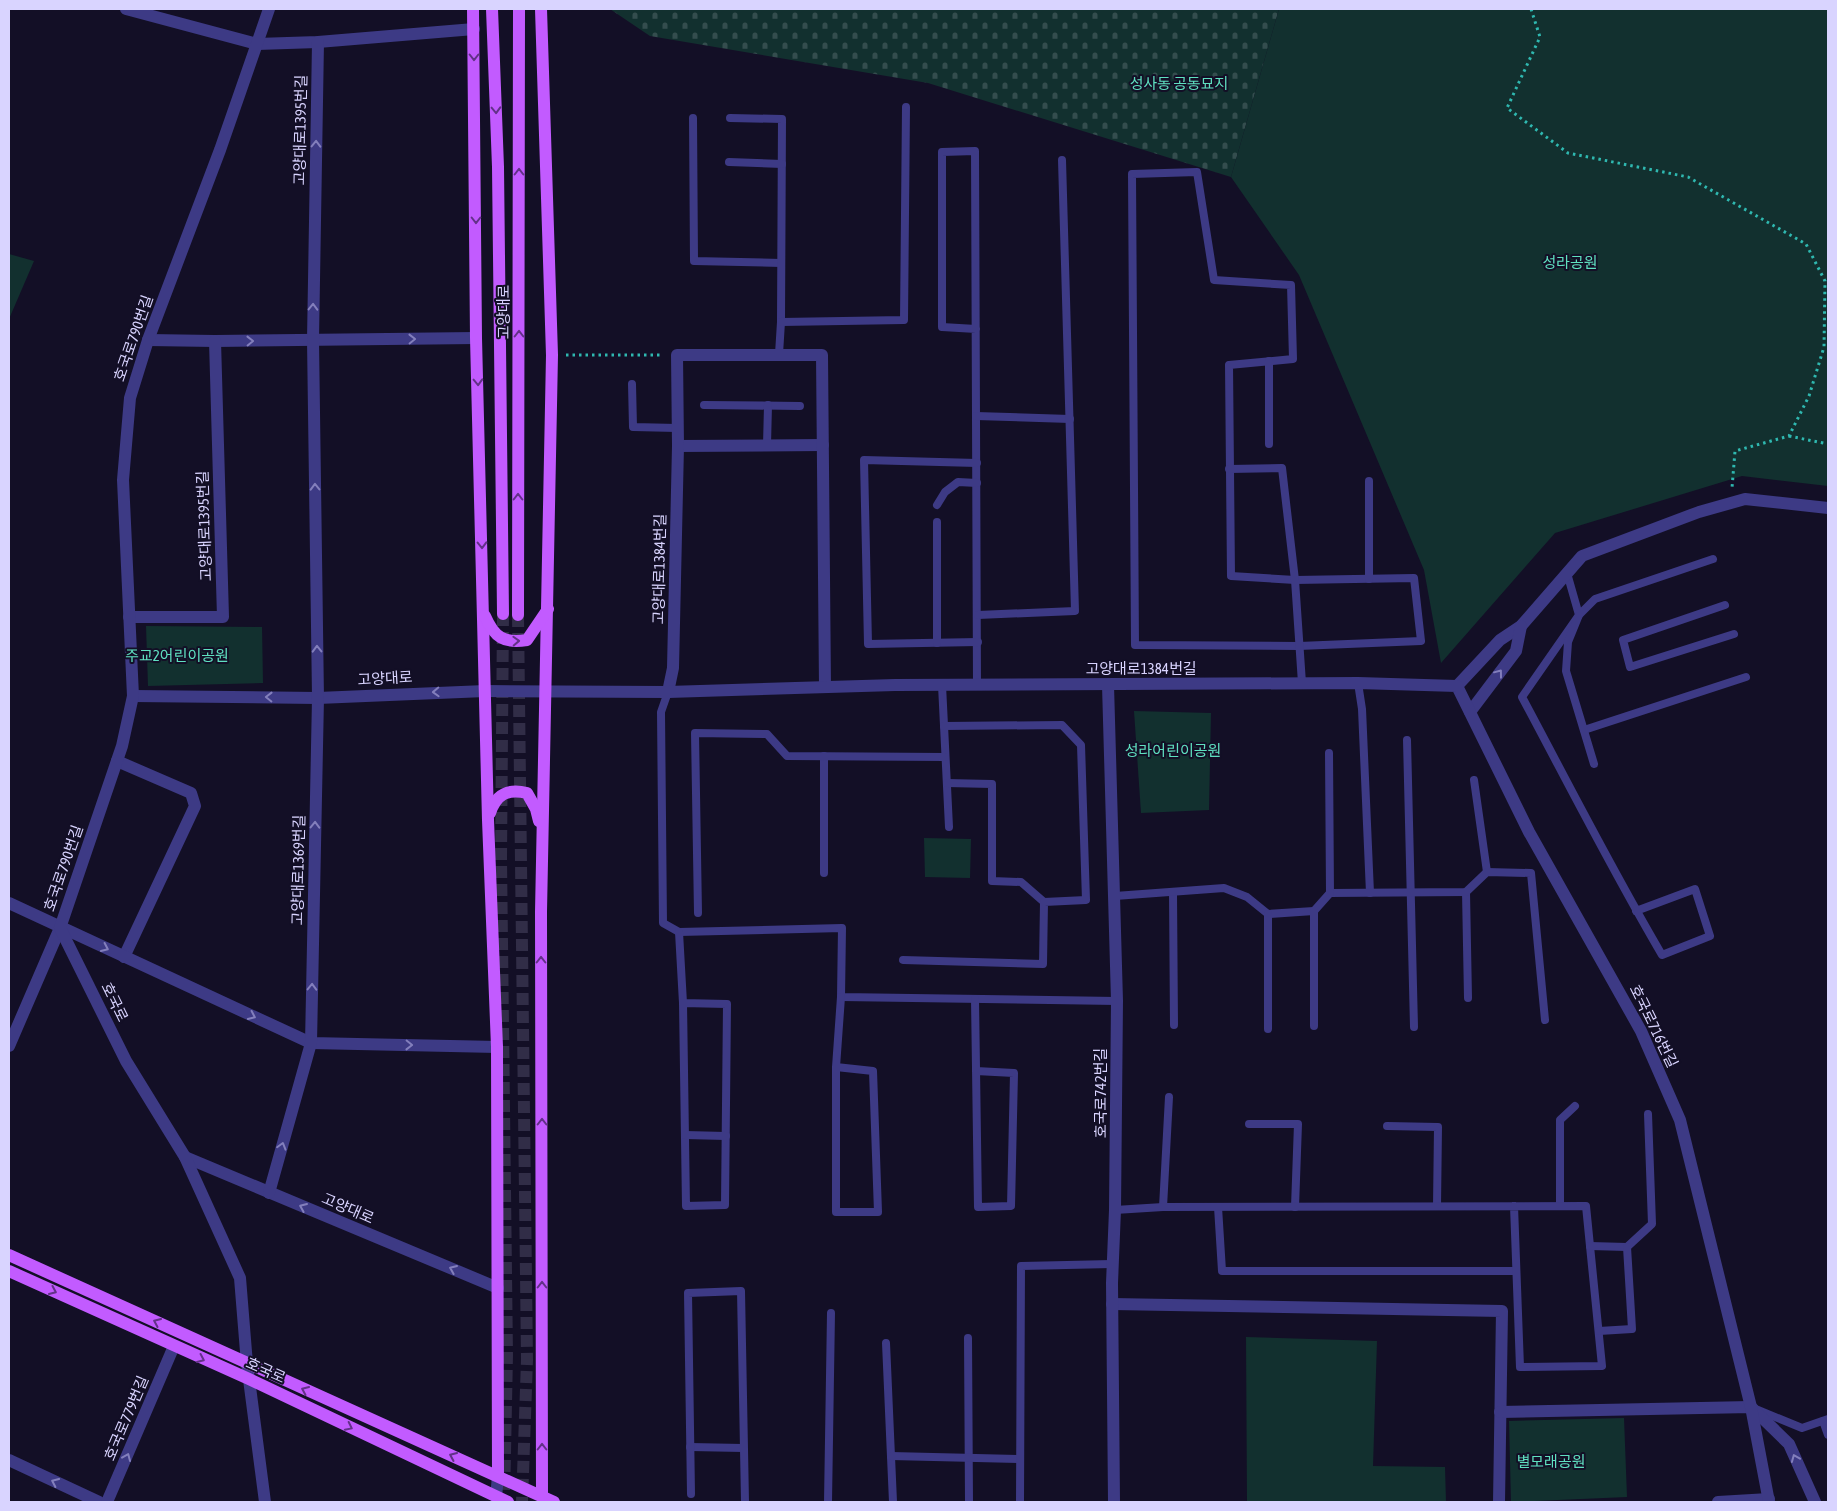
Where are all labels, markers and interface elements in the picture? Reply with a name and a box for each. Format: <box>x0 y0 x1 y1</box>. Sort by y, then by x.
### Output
one-way arrow <box>469 54 479 62</box>
street label: 고양대로1395번길 <box>291 74 309 186</box>
park label: 성사동 공동묘지 <box>1130 75 1228 92</box>
one-way arrow <box>490 106 501 114</box>
one-way arrow <box>311 140 321 148</box>
one-way arrow <box>514 167 524 175</box>
one-way arrow <box>470 216 481 224</box>
park label: 성라공원 <box>1542 254 1598 271</box>
street label: 고양대로 <box>495 284 512 340</box>
street label: 호국로790번길 <box>110 293 156 383</box>
one-way arrow <box>308 302 318 310</box>
one-way arrow <box>514 330 524 338</box>
one-way arrow <box>408 333 416 344</box>
one-way arrow <box>246 336 254 346</box>
one-way arrow <box>472 379 483 387</box>
street label: 고양대로1395번길 <box>194 470 214 582</box>
one-way arrow <box>309 482 320 490</box>
one-way arrow <box>513 492 523 500</box>
street label: 고양대로1384번길 <box>650 513 668 625</box>
one-way arrow <box>477 542 487 549</box>
one-way arrow <box>512 635 520 646</box>
one-way arrow <box>312 645 322 652</box>
park label: 주교2어린이공원 <box>125 647 229 664</box>
street label: 고양대로1384번길 <box>1085 660 1197 677</box>
street label: 고양대로 <box>357 668 413 688</box>
one-way arrow <box>1494 670 1502 679</box>
one-way arrow <box>432 687 440 698</box>
one-way arrow <box>265 692 272 702</box>
park label: 성라어린이공원 <box>1125 742 1221 759</box>
street label: 고양대로1369번길 <box>289 814 307 926</box>
one-way arrow <box>310 821 320 828</box>
street label: 호국로790번길 <box>40 823 86 913</box>
one-way arrow <box>100 942 109 952</box>
one-way arrow <box>536 955 546 963</box>
street label: 호국로 <box>98 980 132 1024</box>
street label: 호국로716번길 <box>1627 982 1681 1070</box>
one-way arrow <box>307 983 317 991</box>
one-way arrow <box>247 1010 256 1020</box>
one-way arrow <box>406 1040 413 1050</box>
street label: 호국로742번길 <box>1092 1048 1109 1138</box>
one-way arrow <box>537 1118 547 1126</box>
one-way arrow <box>276 1141 287 1150</box>
street label: 고양대로 <box>319 1189 377 1227</box>
one-way arrow <box>299 1203 308 1213</box>
one-way arrow <box>449 1265 458 1276</box>
one-way arrow <box>537 1280 547 1288</box>
one-way arrow <box>48 1285 57 1296</box>
one-way arrow <box>153 1317 162 1328</box>
one-way arrow <box>196 1352 205 1363</box>
street label: 호국로 <box>244 1354 288 1386</box>
street label: 호국로779번길 <box>101 1373 151 1463</box>
one-way arrow <box>301 1385 310 1396</box>
one-way arrow <box>343 1421 352 1431</box>
one-way arrow <box>537 1443 547 1450</box>
one-way arrow <box>449 1451 458 1462</box>
one-way arrow <box>120 1453 131 1462</box>
park label: 별모래공원 <box>1516 1453 1586 1470</box>
one-way arrow <box>1791 1454 1801 1463</box>
one-way arrow <box>51 1477 60 1488</box>

